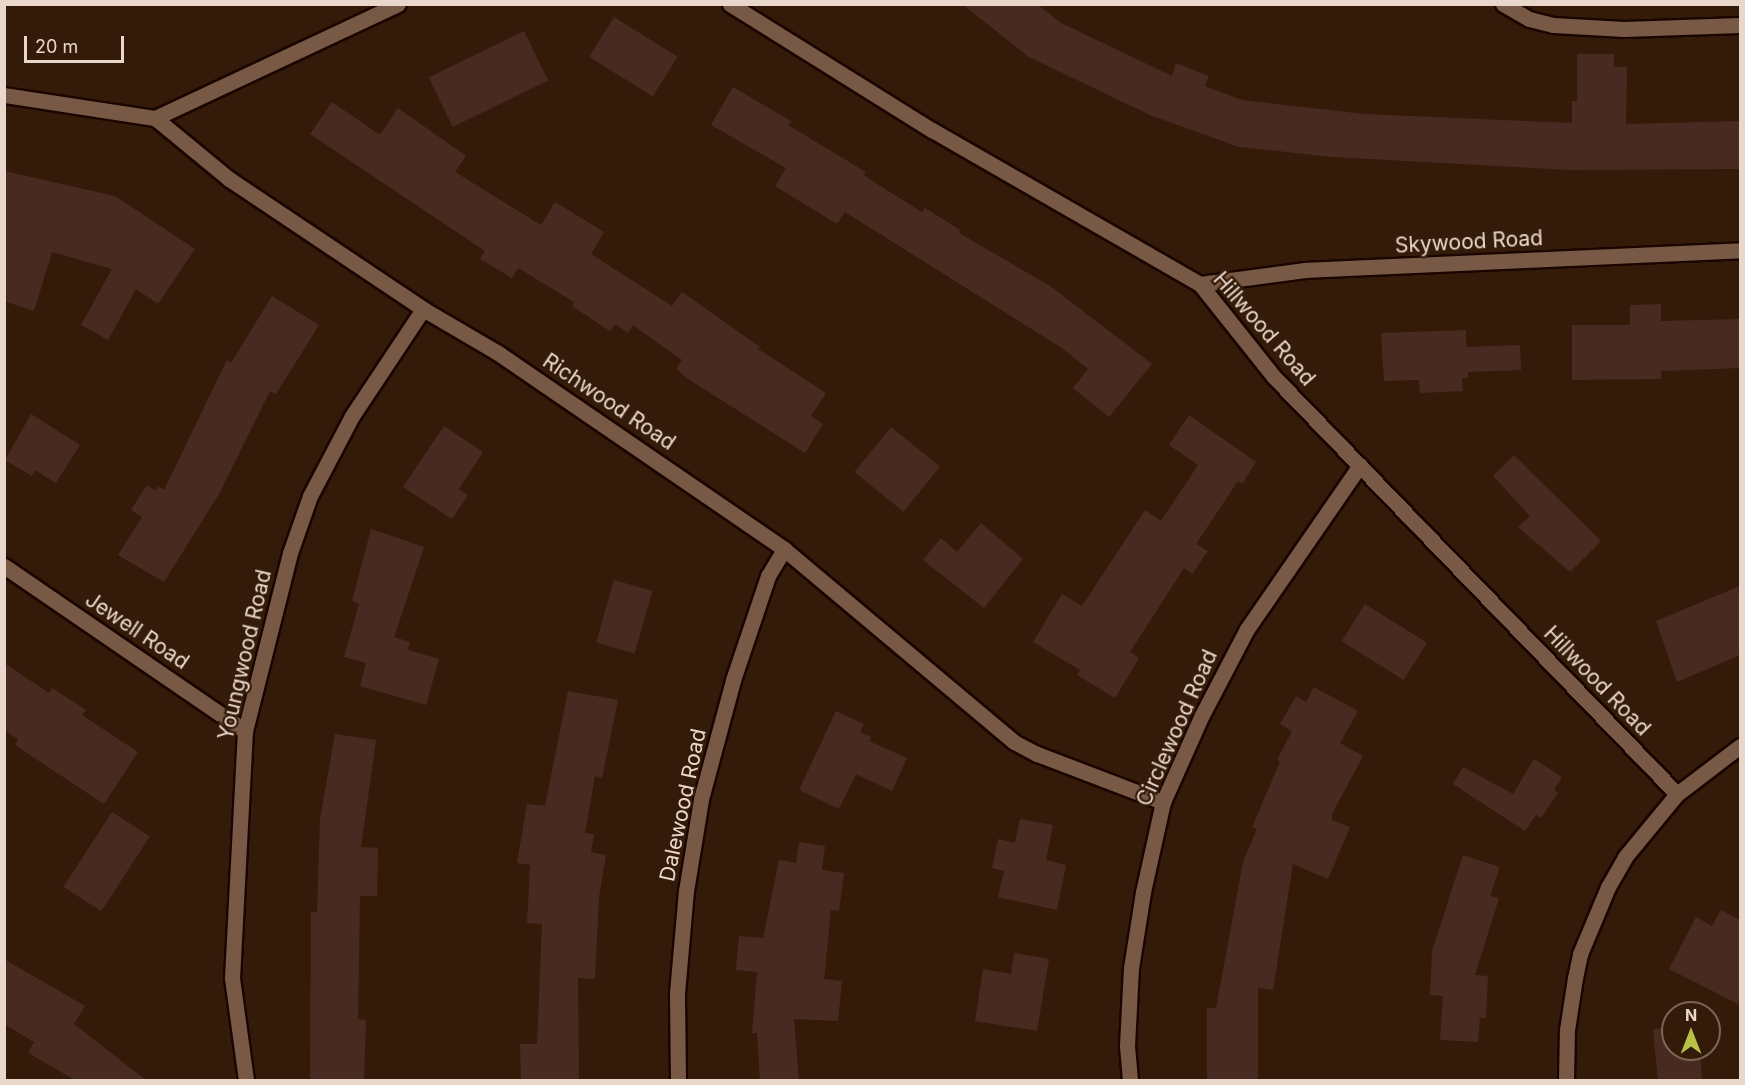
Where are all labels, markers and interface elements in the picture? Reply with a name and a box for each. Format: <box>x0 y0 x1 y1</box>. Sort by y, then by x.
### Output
scale bar <box>27 24 128 62</box>
text: 20 m <box>35 36 78 57</box>
street label: Skywood Road <box>1394 226 1544 258</box>
street label: Hillwood Road <box>1208 267 1320 391</box>
street label: Richwood Road <box>538 348 680 456</box>
street label: Youngwood Road <box>213 567 277 743</box>
street label: Jewell Road <box>80 587 194 675</box>
street label: Hillwood Road <box>1539 621 1655 741</box>
street label: Circlewood Road <box>1131 646 1223 810</box>
street label: Dalewood Road <box>655 726 711 884</box>
north arrow <box>1661 1001 1721 1061</box>
text: N <box>1685 1005 1697 1025</box>

